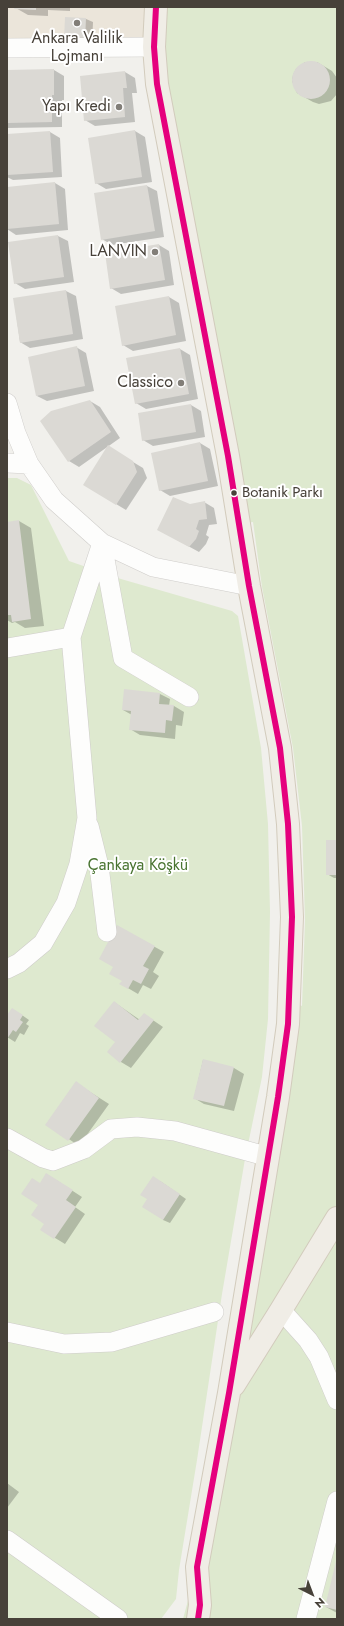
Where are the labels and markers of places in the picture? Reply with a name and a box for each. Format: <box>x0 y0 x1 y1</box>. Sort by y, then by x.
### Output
marker: Ankara Valilik Lojmanı <box>72 18 82 28</box>
place label: Ankara Valilik Lojmanı <box>31 29 123 67</box>
place label: Yapı Kredi <box>42 97 111 117</box>
marker: Yapı Kredi <box>114 102 124 112</box>
place label: LANVIN <box>89 242 147 262</box>
marker: LANVIN <box>150 247 160 257</box>
place label: Classico <box>117 373 173 393</box>
marker: Classico <box>176 378 186 388</box>
place label: Botanik Parkı <box>242 484 323 502</box>
marker: Botanik Parkı <box>229 488 239 498</box>

